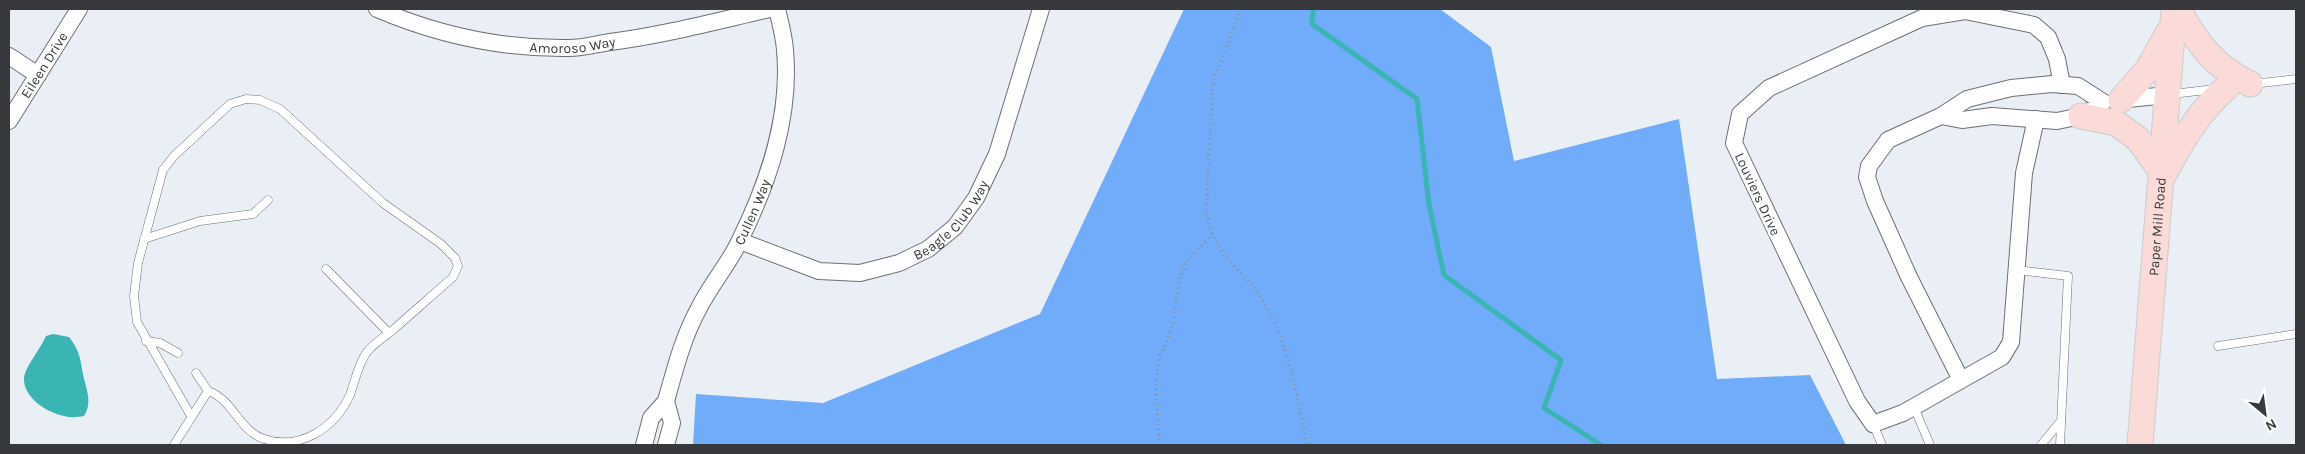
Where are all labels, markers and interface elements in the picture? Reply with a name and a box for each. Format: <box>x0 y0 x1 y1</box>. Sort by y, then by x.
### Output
street label: Eileen Drive <box>17 29 71 102</box>
street label: Amoroso Way <box>529 33 617 57</box>
street label: Louviers Drive <box>1731 150 1784 238</box>
street label: Cullen Way <box>731 176 774 248</box>
street label: Beagle Club Way <box>911 177 992 264</box>
street label: Paper Mill Road <box>2145 177 2170 277</box>
north arrow <box>2240 389 2290 439</box>
text: N <box>2263 415 2280 435</box>

